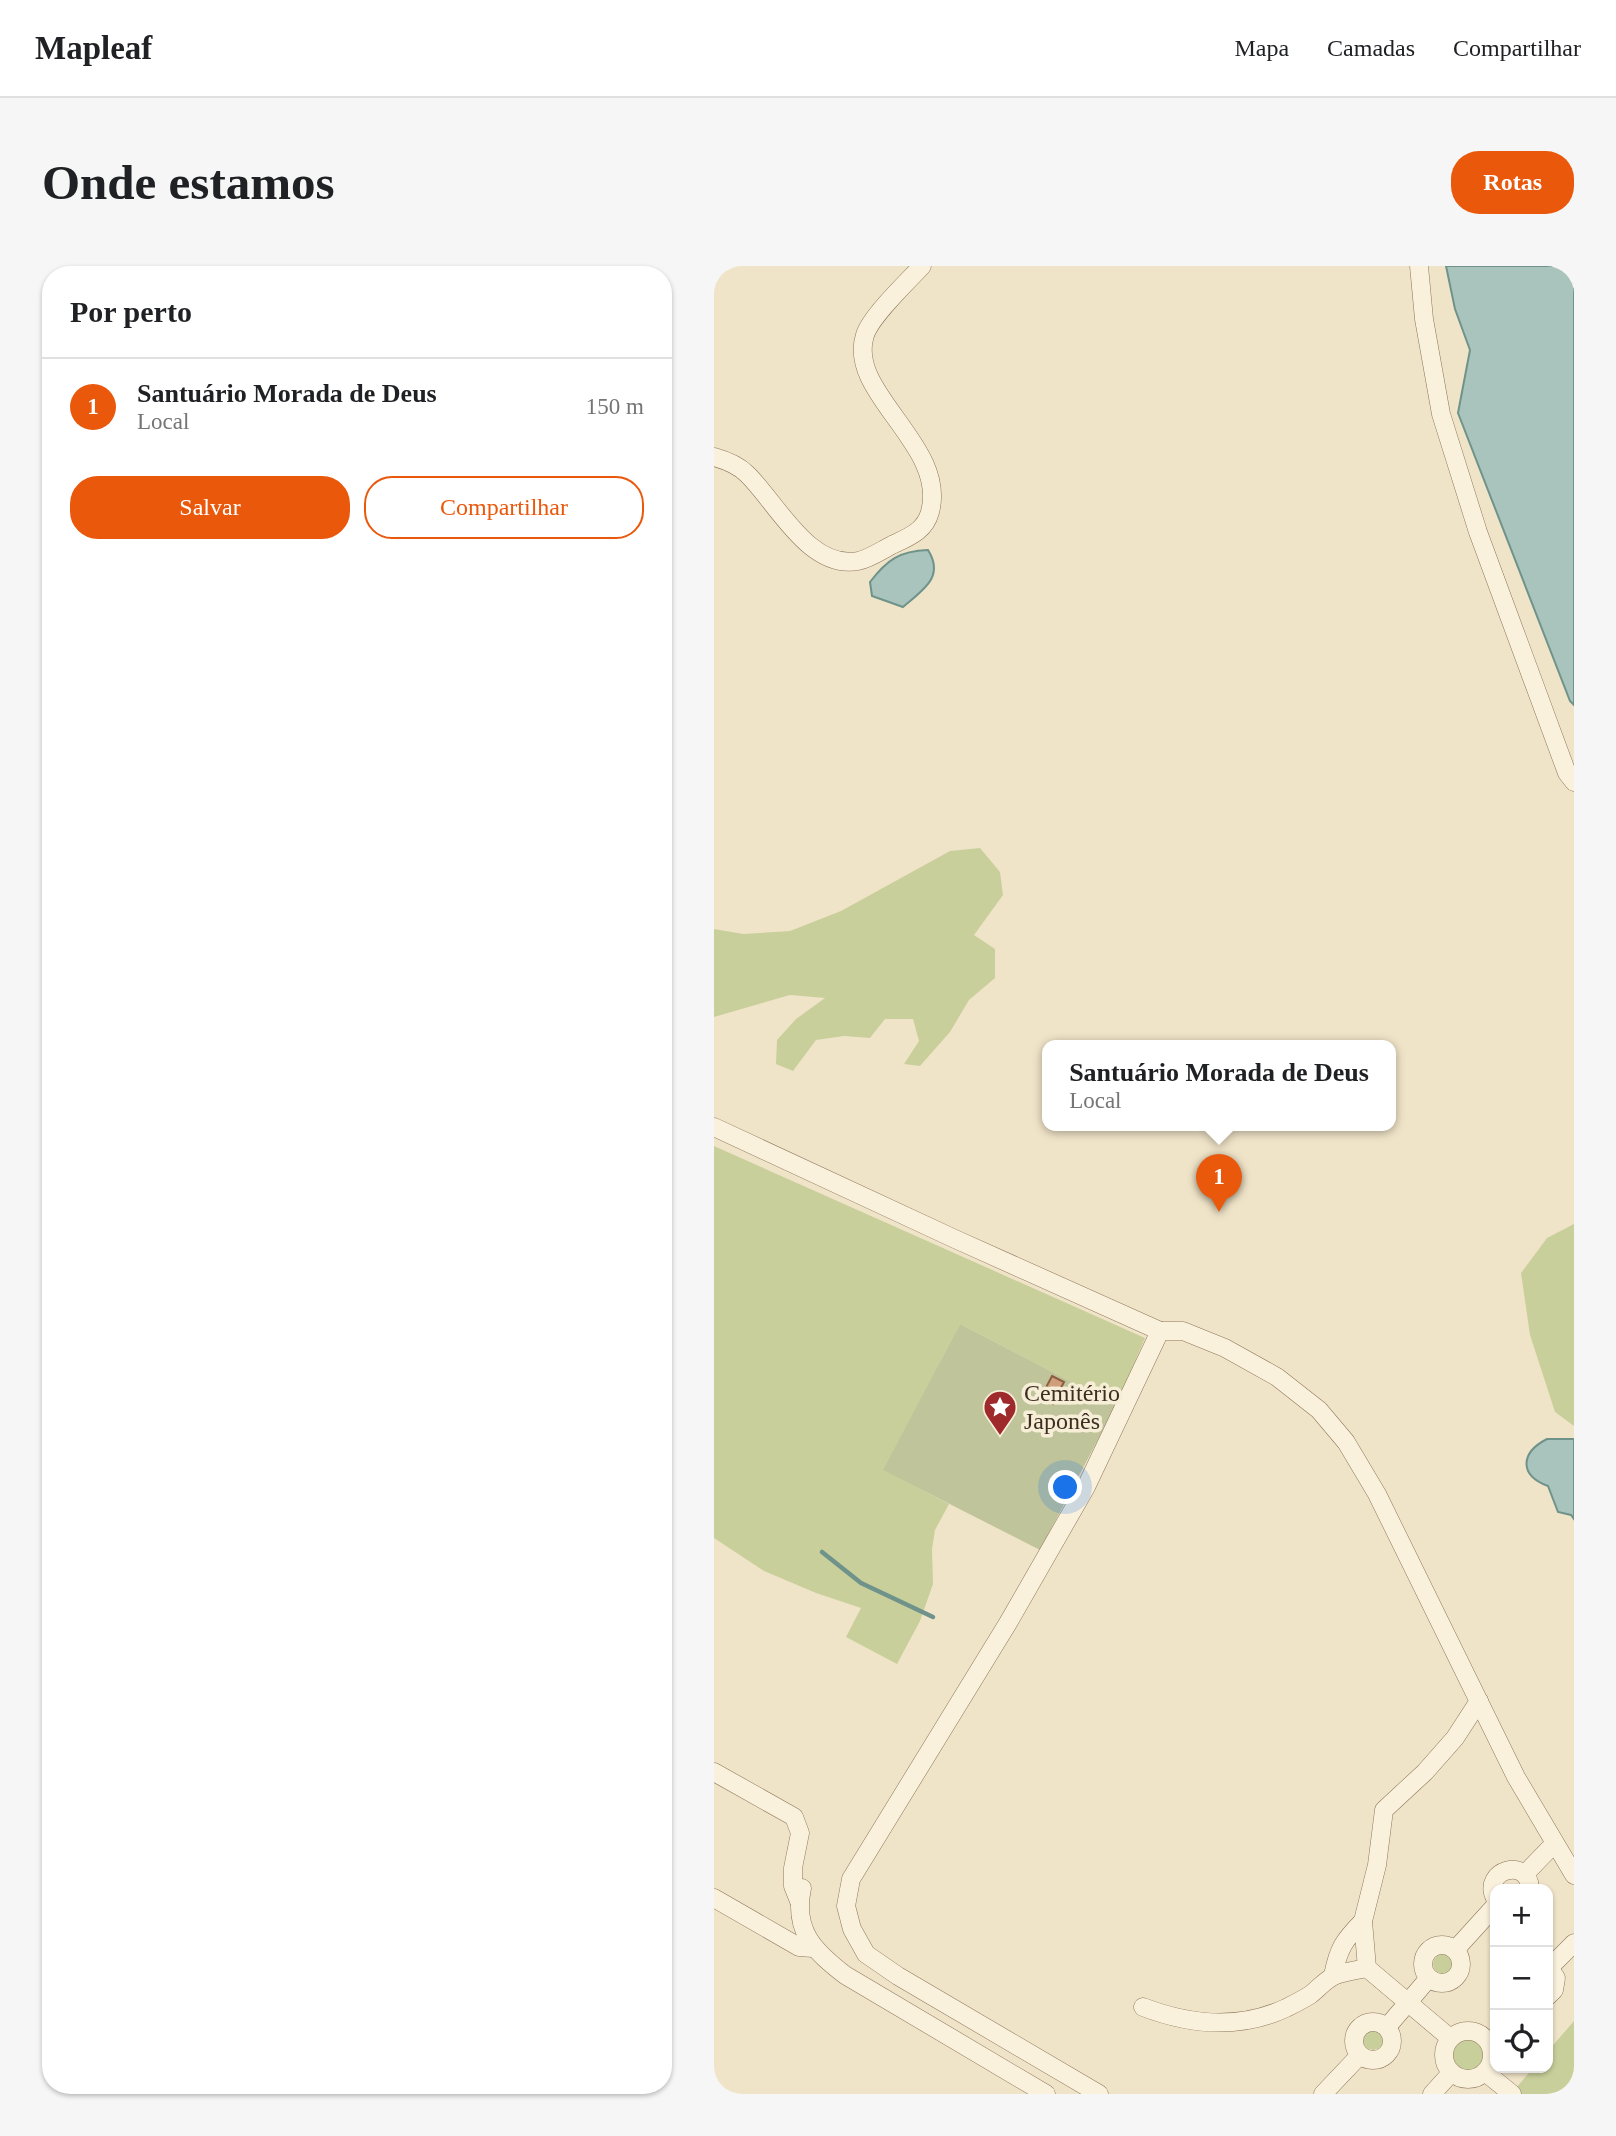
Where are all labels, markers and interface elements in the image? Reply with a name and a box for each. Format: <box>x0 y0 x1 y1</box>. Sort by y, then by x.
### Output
text: Mapleaf <box>35 30 152 66</box>
text: Mapa <box>1234 35 1289 61</box>
text: Camadas <box>1327 35 1415 61</box>
text: Compartilhar <box>1453 35 1581 61</box>
button: Rotas <box>1451 151 1574 214</box>
text: Onde estamos <box>42 155 335 210</box>
text: Por perto <box>70 295 192 328</box>
text: Santuário Morada de Deus <box>137 379 437 408</box>
text: 1 <box>87 394 99 419</box>
text: 150 m <box>586 394 644 419</box>
text: Local <box>137 409 189 434</box>
button: Salvar <box>70 476 350 539</box>
button: Compartilhar <box>364 476 644 539</box>
popup <box>1042 1040 1396 1131</box>
text: Santuário Morada de Deus <box>1069 1058 1369 1087</box>
text: Local <box>1069 1088 1121 1113</box>
pin: 1 <box>1196 1154 1242 1212</box>
place label: Cemitério Japonês <box>1024 1380 1120 1434</box>
place icon: Cemitério Japonês <box>981 1388 1019 1437</box>
your location <box>1048 1470 1082 1504</box>
map controls <box>1490 1884 1553 2073</box>
button: + <box>1490 1884 1553 1947</box>
button: − <box>1490 1947 1553 2010</box>
button: locate <box>1490 2010 1553 2073</box>

